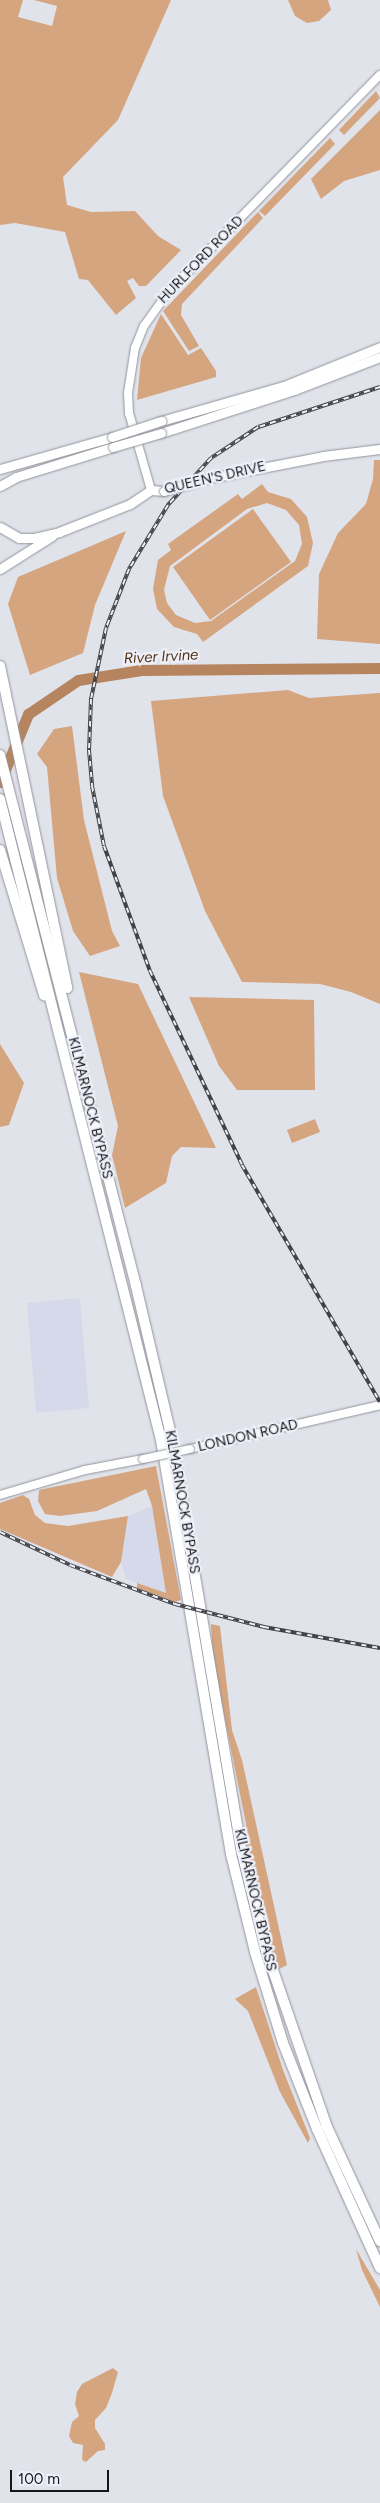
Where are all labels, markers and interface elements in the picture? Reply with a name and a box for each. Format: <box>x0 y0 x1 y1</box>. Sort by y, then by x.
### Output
street label: HURLFORD ROAD <box>155 213 247 307</box>
street label: QUEEN'S DRIVE <box>163 458 267 498</box>
water label: River Irvine <box>123 646 199 668</box>
street label: KILMARNOCK BYPASS <box>64 1035 116 1181</box>
street label: LONDON ROAD <box>196 1416 300 1456</box>
street label: KILMARNOCK BYPASS <box>161 1429 203 1575</box>
street label: KILMARNOCK BYPASS <box>230 1827 280 1973</box>
scale bar <box>12 2460 111 2492</box>
text: 100 m <box>18 2470 60 2488</box>

